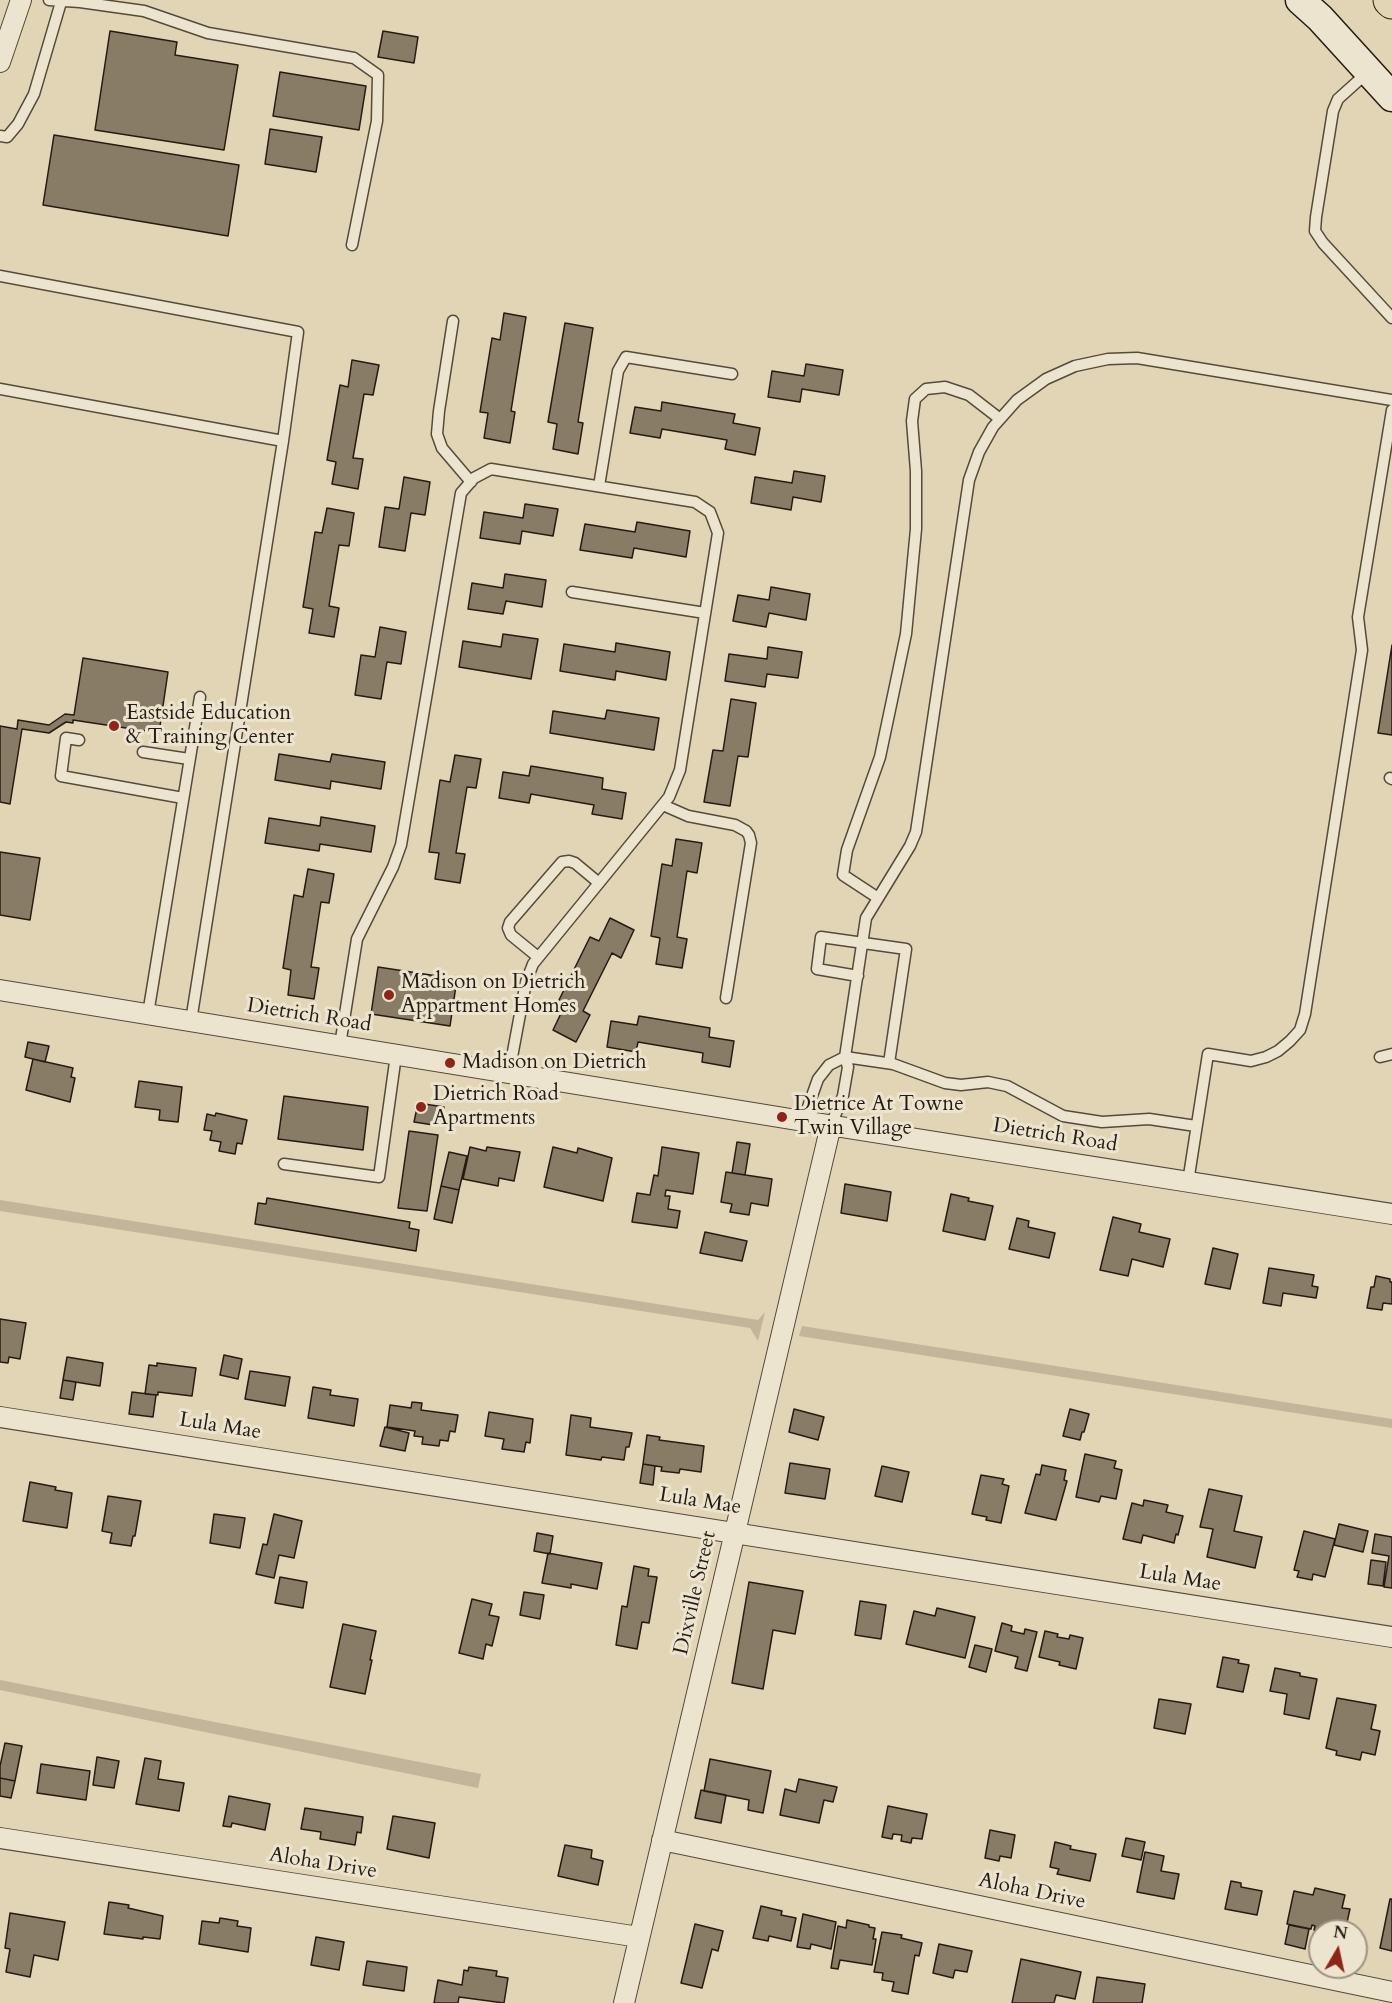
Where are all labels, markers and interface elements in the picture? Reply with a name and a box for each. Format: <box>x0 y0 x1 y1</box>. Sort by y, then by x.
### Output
place label: Eastside Education & Training Center <box>126 701 294 751</box>
marker: Eastside Education & Training Center <box>107 719 121 733</box>
place label: Madison on Dietrich Appartment Homes <box>401 970 586 1020</box>
marker: Madison on Dietrich Appartment Homes <box>382 988 396 1002</box>
street label: Dietrich Road <box>245 994 373 1038</box>
place label: Madison on Dietrich <box>462 1050 647 1076</box>
marker: Madison on Dietrich <box>443 1056 457 1070</box>
place label: Dietrich Road Apartments <box>433 1082 559 1132</box>
place label: Dietrice At Towne Twin Village <box>794 1092 964 1142</box>
marker: Dietrich Road Apartments <box>414 1100 428 1114</box>
marker: Dietrice At Towne Twin Village <box>775 1110 789 1124</box>
street label: Dietrich Road <box>991 1114 1119 1158</box>
street label: Lula Mae <box>177 1408 263 1446</box>
street label: Lula Mae <box>657 1483 743 1521</box>
street label: Dixville Street <box>670 1529 722 1657</box>
street label: Lula Mae <box>1137 1560 1223 1598</box>
street label: Aloha Drive <box>267 1843 379 1885</box>
street label: Aloha Drive <box>976 1868 1088 1916</box>
north arrow <box>1308 1919 1368 1979</box>
text: N <box>1332 1921 1349 1945</box>

